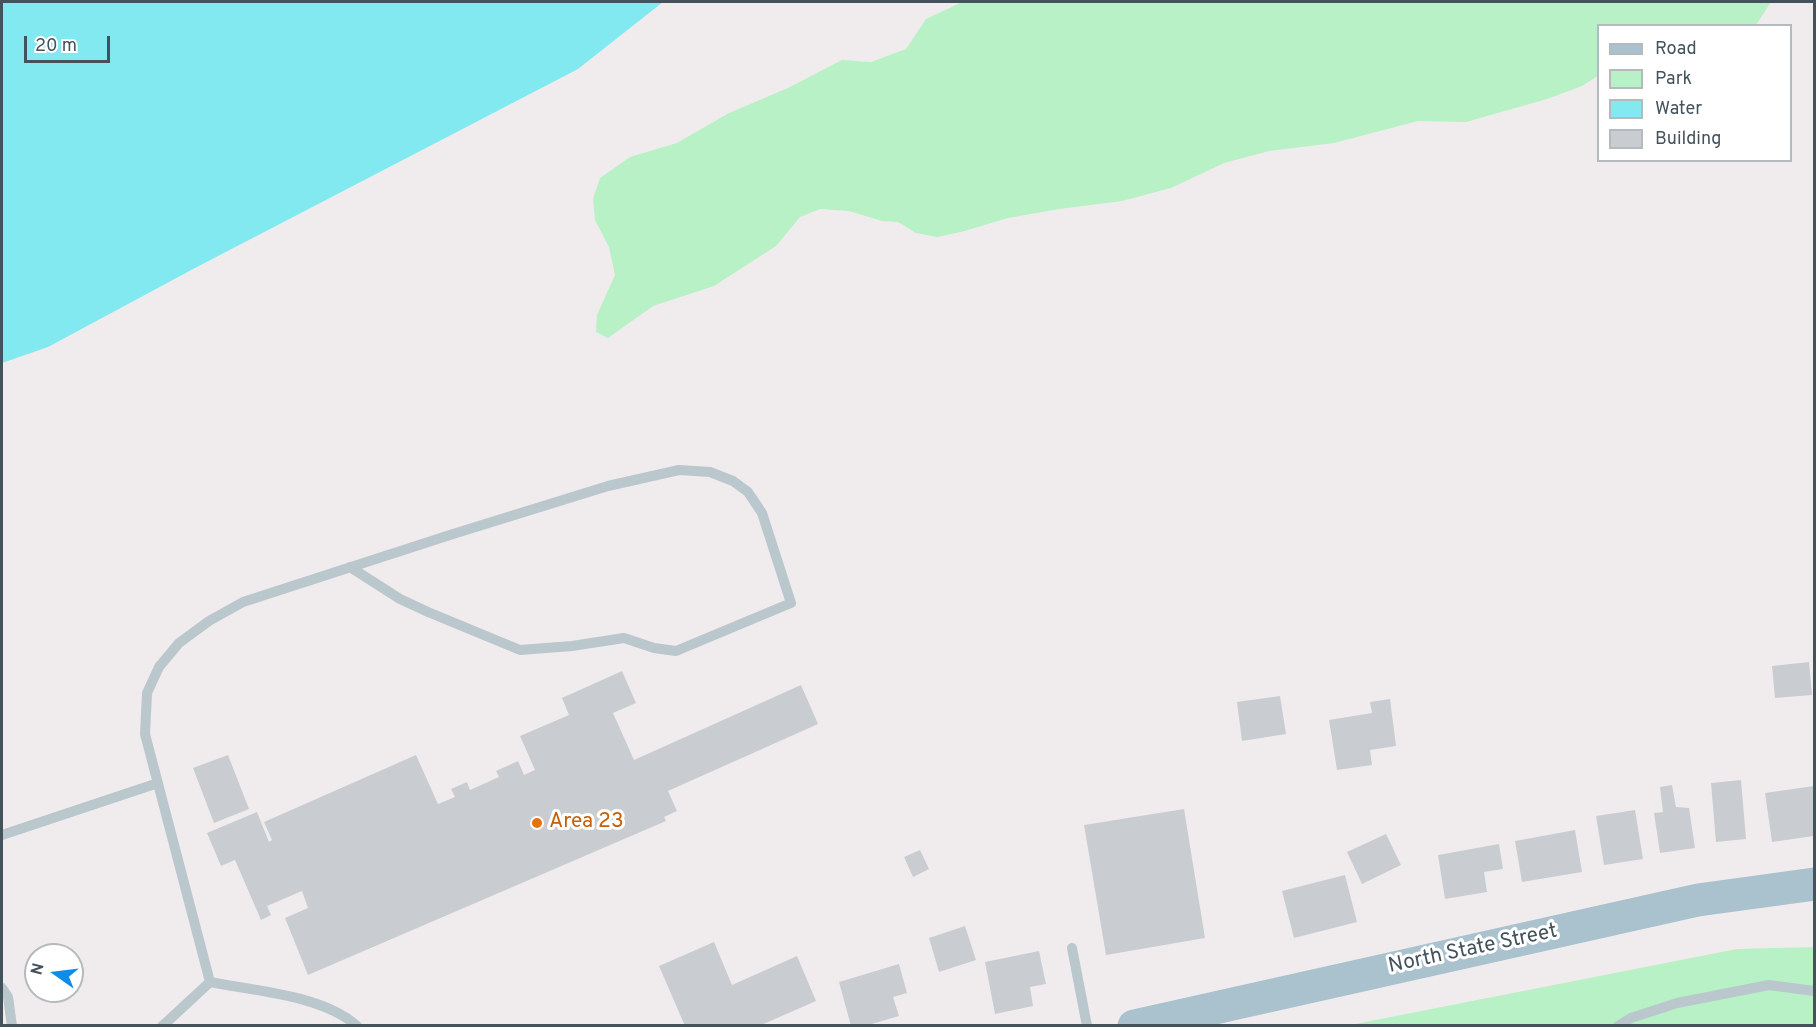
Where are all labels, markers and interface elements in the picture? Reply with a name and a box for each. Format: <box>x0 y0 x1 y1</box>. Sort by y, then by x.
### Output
scale bar <box>27 24 112 62</box>
legend <box>1597 24 1792 162</box>
text: 20 m <box>35 35 77 58</box>
text: Road <box>1655 38 1697 61</box>
text: Park <box>1655 68 1692 91</box>
text: Water <box>1655 98 1702 121</box>
text: Building <box>1655 128 1721 151</box>
place label: Area 23 <box>549 810 624 836</box>
marker: Area 23 <box>530 816 544 830</box>
street label: North State Street <box>1386 920 1560 980</box>
north arrow <box>24 943 84 1003</box>
text: N <box>27 961 50 977</box>

